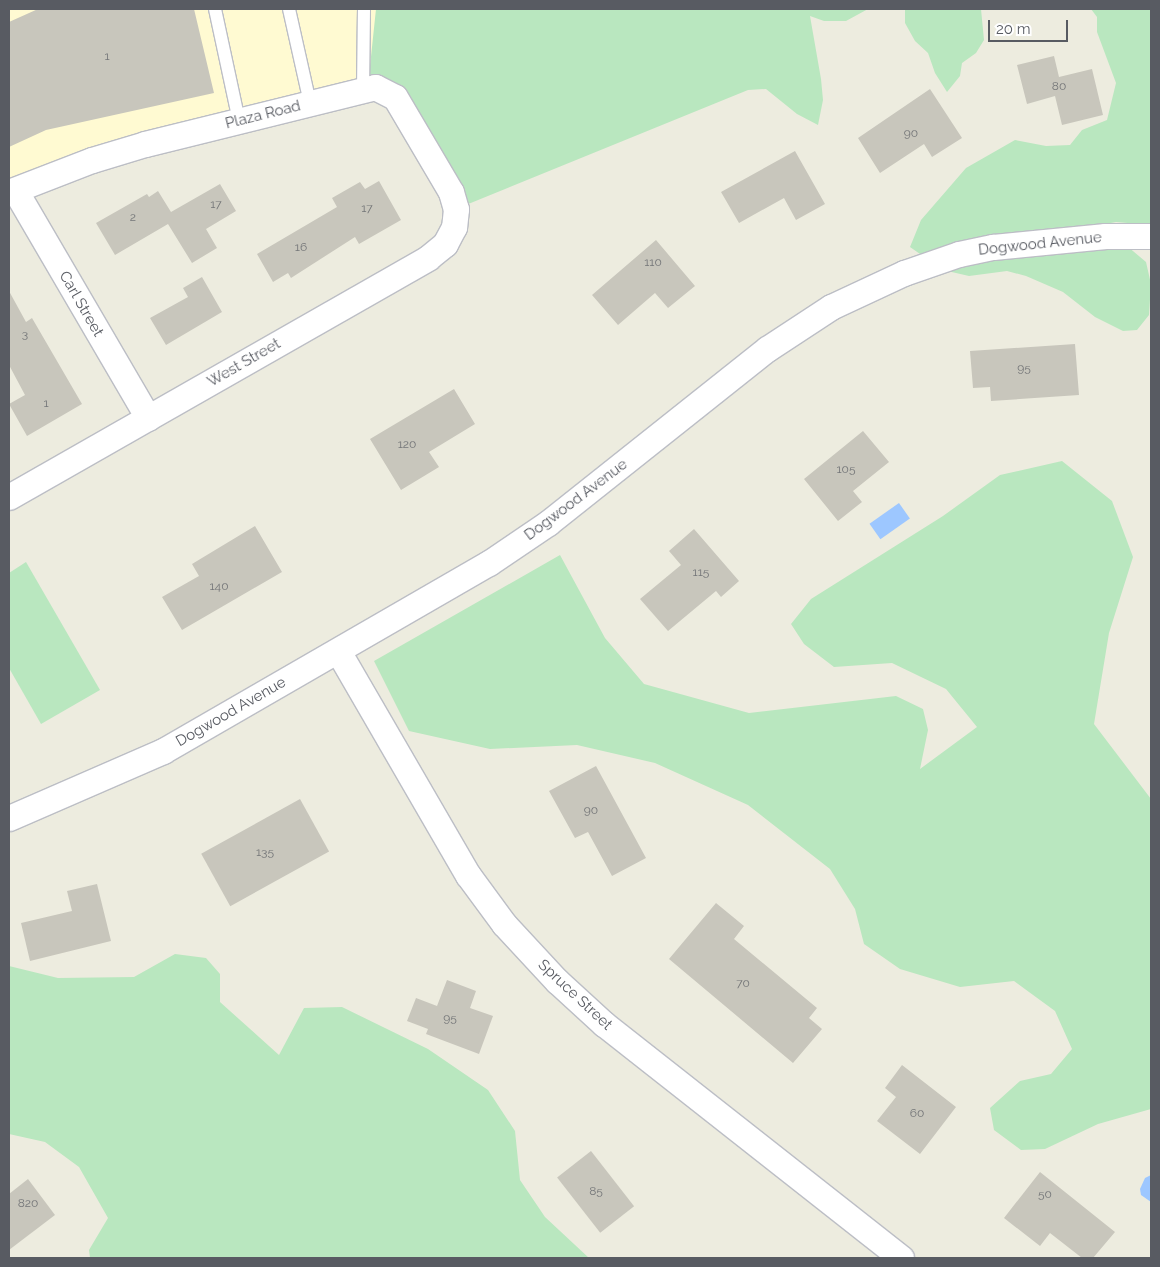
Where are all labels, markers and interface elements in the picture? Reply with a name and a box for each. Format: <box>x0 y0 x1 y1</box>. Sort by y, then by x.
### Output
scale bar <box>990 10 1070 42</box>
text: 20 m <box>996 20 1031 38</box>
house number: 1 <box>104 50 110 64</box>
house number: 80 <box>1052 80 1066 94</box>
street label: Plaza Road <box>223 97 303 133</box>
house number: 90 <box>904 127 918 141</box>
house number: 17 <box>210 198 222 212</box>
house number: 17 <box>361 202 373 216</box>
house number: 2 <box>130 211 136 225</box>
street label: Dogwood Avenue <box>977 229 1103 259</box>
house number: 16 <box>295 241 307 255</box>
house number: 110 <box>644 256 662 270</box>
street label: Carl Street <box>55 268 107 340</box>
house number: 3 <box>22 328 28 342</box>
street label: West Street <box>204 335 284 391</box>
house number: 95 <box>1017 362 1031 376</box>
house number: 1 <box>43 397 49 411</box>
house number: 120 <box>398 438 416 452</box>
street label: Dogwood Avenue <box>521 455 631 545</box>
house number: 105 <box>836 463 856 477</box>
house number: 115 <box>693 566 709 580</box>
house number: 140 <box>209 580 229 594</box>
street label: Dogwood Avenue <box>173 673 289 751</box>
house number: 90 <box>584 804 598 818</box>
house number: 135 <box>256 846 274 860</box>
street label: Spruce Street <box>534 956 616 1034</box>
house number: 70 <box>736 977 750 991</box>
house number: 95 <box>443 1012 457 1026</box>
house number: 60 <box>910 1107 924 1121</box>
house number: 85 <box>589 1185 603 1199</box>
house number: 50 <box>1038 1188 1052 1202</box>
house number: 820 <box>18 1197 38 1211</box>

